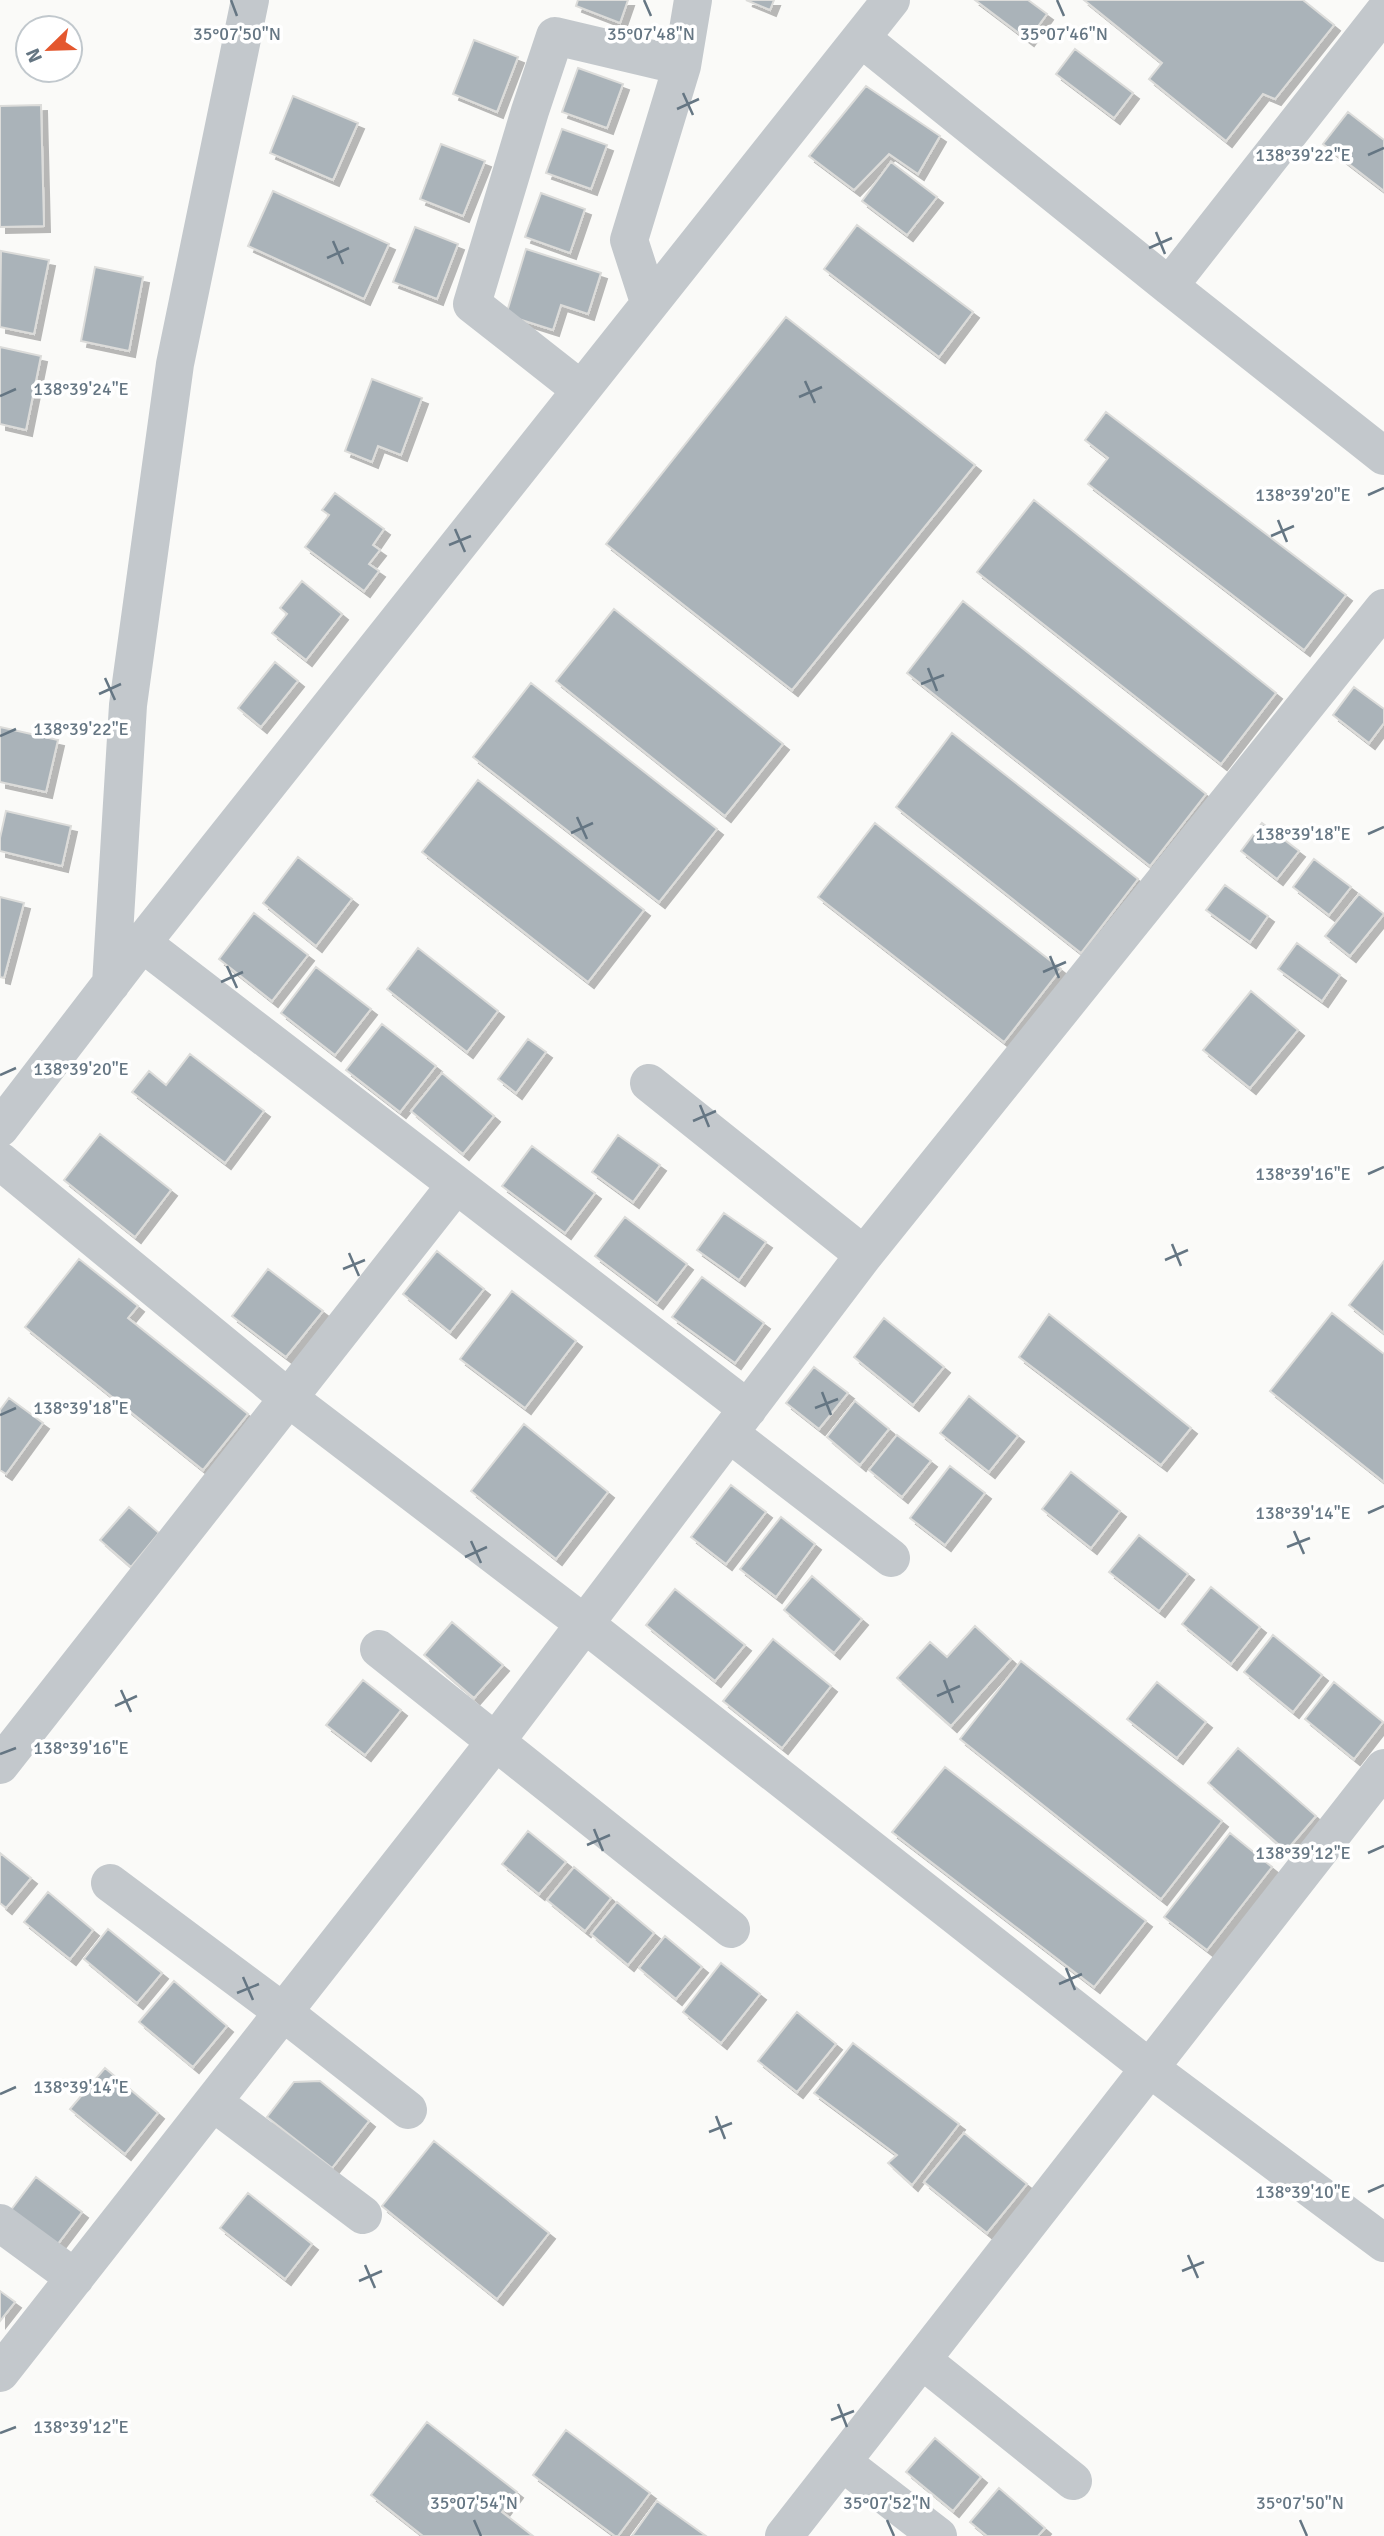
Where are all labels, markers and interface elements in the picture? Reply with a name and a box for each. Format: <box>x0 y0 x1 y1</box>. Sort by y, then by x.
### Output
north arrow <box>14 14 84 84</box>
text: 35°07'50"N <box>193 23 281 45</box>
text: 35°07'48"N <box>607 23 695 45</box>
text: 35°07'46"N <box>1020 23 1108 45</box>
text: N <box>21 44 48 66</box>
text: 138°39'22"E <box>1255 144 1351 166</box>
text: 138°39'24"E <box>33 378 129 400</box>
text: 138°39'20"E <box>1255 484 1351 506</box>
text: 138°39'22"E <box>33 718 129 740</box>
text: 138°39'18"E <box>1255 823 1351 845</box>
text: 138°39'20"E <box>33 1058 129 1080</box>
text: 138°39'16"E <box>1255 1163 1351 1185</box>
text: 138°39'18"E <box>33 1397 129 1419</box>
text: 138°39'14"E <box>1255 1502 1351 1524</box>
text: 138°39'16"E <box>33 1737 129 1759</box>
text: 138°39'12"E <box>1255 1842 1351 1864</box>
text: 138°39'14"E <box>33 2076 129 2098</box>
text: 138°39'10"E <box>1255 2181 1351 2203</box>
text: 138°39'12"E <box>33 2416 129 2438</box>
text: 35°07'54"N <box>430 2492 518 2514</box>
text: 35°07'52"N <box>843 2492 931 2514</box>
text: 35°07'50"N <box>1256 2492 1344 2514</box>

